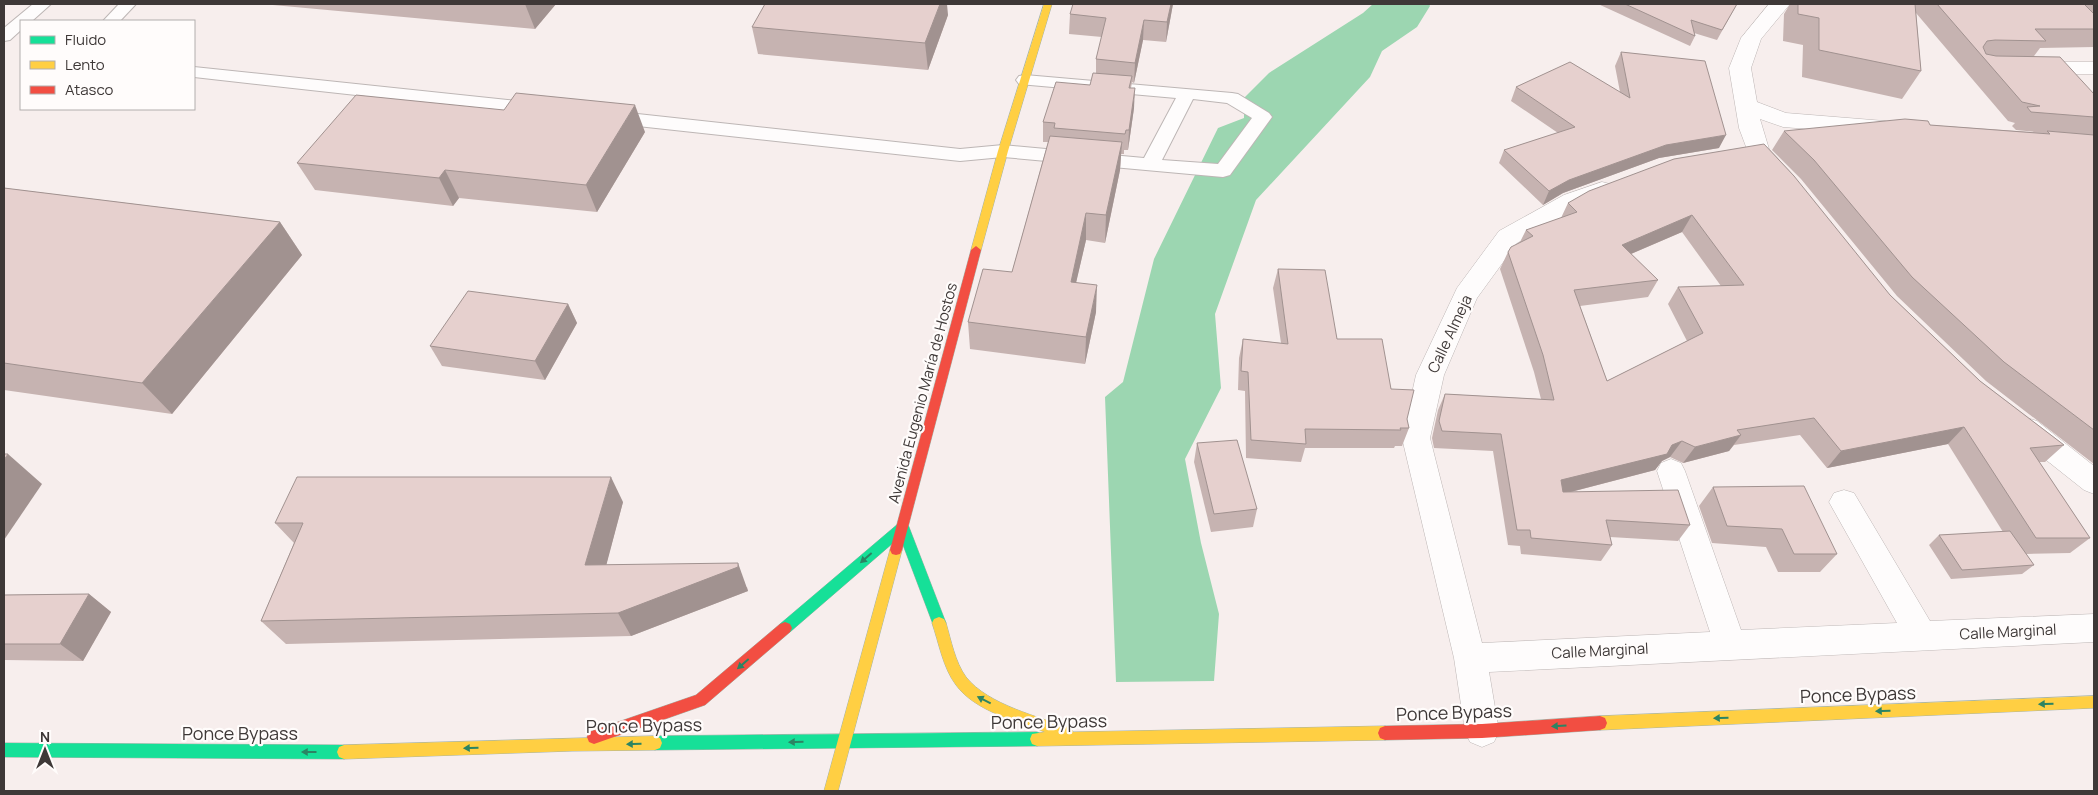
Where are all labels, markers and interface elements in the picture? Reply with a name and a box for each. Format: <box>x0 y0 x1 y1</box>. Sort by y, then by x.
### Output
legend <box>20 20 195 110</box>
text: Fluido <box>65 29 106 50</box>
text: Lento <box>65 54 105 75</box>
text: Atasco <box>65 79 113 100</box>
street label: Avenida Eugenio María de Hostos <box>883 280 962 506</box>
street label: Calle Almeja <box>1422 291 1477 376</box>
one-way arrow <box>860 553 873 564</box>
street label: Calle Marginal <box>1959 618 2057 645</box>
street label: Calle Marginal <box>1551 637 1649 664</box>
one-way arrow <box>737 658 749 670</box>
street label: Ponce Bypass <box>1800 680 1916 708</box>
one-way arrow <box>977 696 991 704</box>
street label: Ponce Bypass <box>1396 698 1512 726</box>
one-way arrow <box>2037 701 2053 709</box>
street label: Ponce Bypass <box>991 708 1107 734</box>
one-way arrow <box>1875 708 1891 716</box>
street label: Ponce Bypass <box>586 712 702 738</box>
one-way arrow <box>1713 714 1729 722</box>
street label: Ponce Bypass <box>182 721 298 745</box>
one-way arrow <box>1550 722 1566 730</box>
north arrow <box>20 725 70 775</box>
text: N <box>40 727 50 746</box>
one-way arrow <box>788 739 804 747</box>
one-way arrow <box>625 740 641 748</box>
one-way arrow <box>463 744 479 752</box>
one-way arrow <box>301 748 317 756</box>

